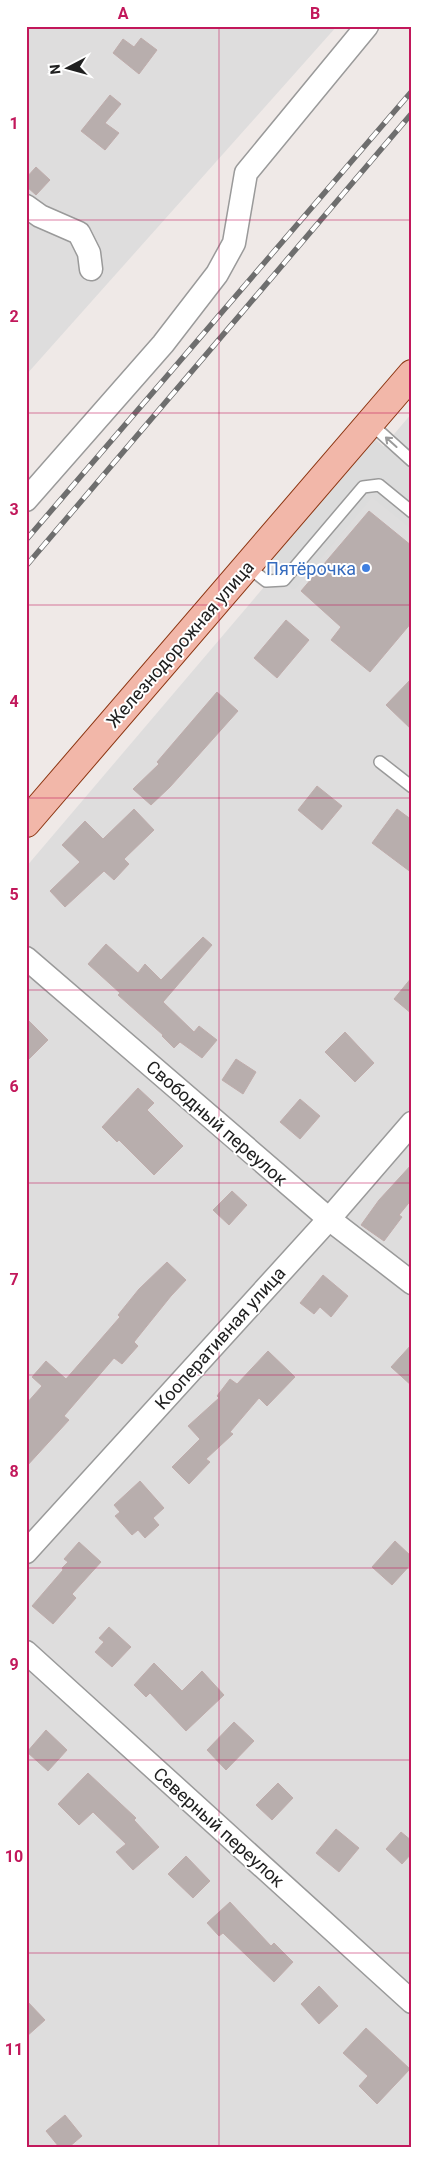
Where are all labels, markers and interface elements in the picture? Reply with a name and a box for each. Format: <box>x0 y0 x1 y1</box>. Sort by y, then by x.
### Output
text: A <box>118 4 129 23</box>
text: B <box>310 4 320 23</box>
north arrow <box>42 42 92 92</box>
text: N <box>47 64 64 75</box>
text: 1 <box>9 114 19 133</box>
text: 2 <box>9 307 19 326</box>
one-way arrow <box>384 436 397 448</box>
text: 3 <box>9 500 19 519</box>
street label: Железнодорожная улица <box>102 556 258 732</box>
place label: Пятёрочка <box>266 558 356 579</box>
marker: Пятёрочка <box>360 562 372 574</box>
text: 4 <box>9 692 19 711</box>
text: 5 <box>9 885 19 904</box>
street label: Свободный переулок <box>142 1056 292 1190</box>
text: 6 <box>9 1077 19 1096</box>
street label: Кооперативная улица <box>150 1262 290 1414</box>
text: 7 <box>9 1270 19 1289</box>
text: 8 <box>9 1462 19 1481</box>
text: 9 <box>9 1655 19 1674</box>
street label: Северный переулок <box>149 1763 289 1891</box>
text: 10 <box>5 1847 23 1866</box>
text: 11 <box>5 2040 23 2059</box>

